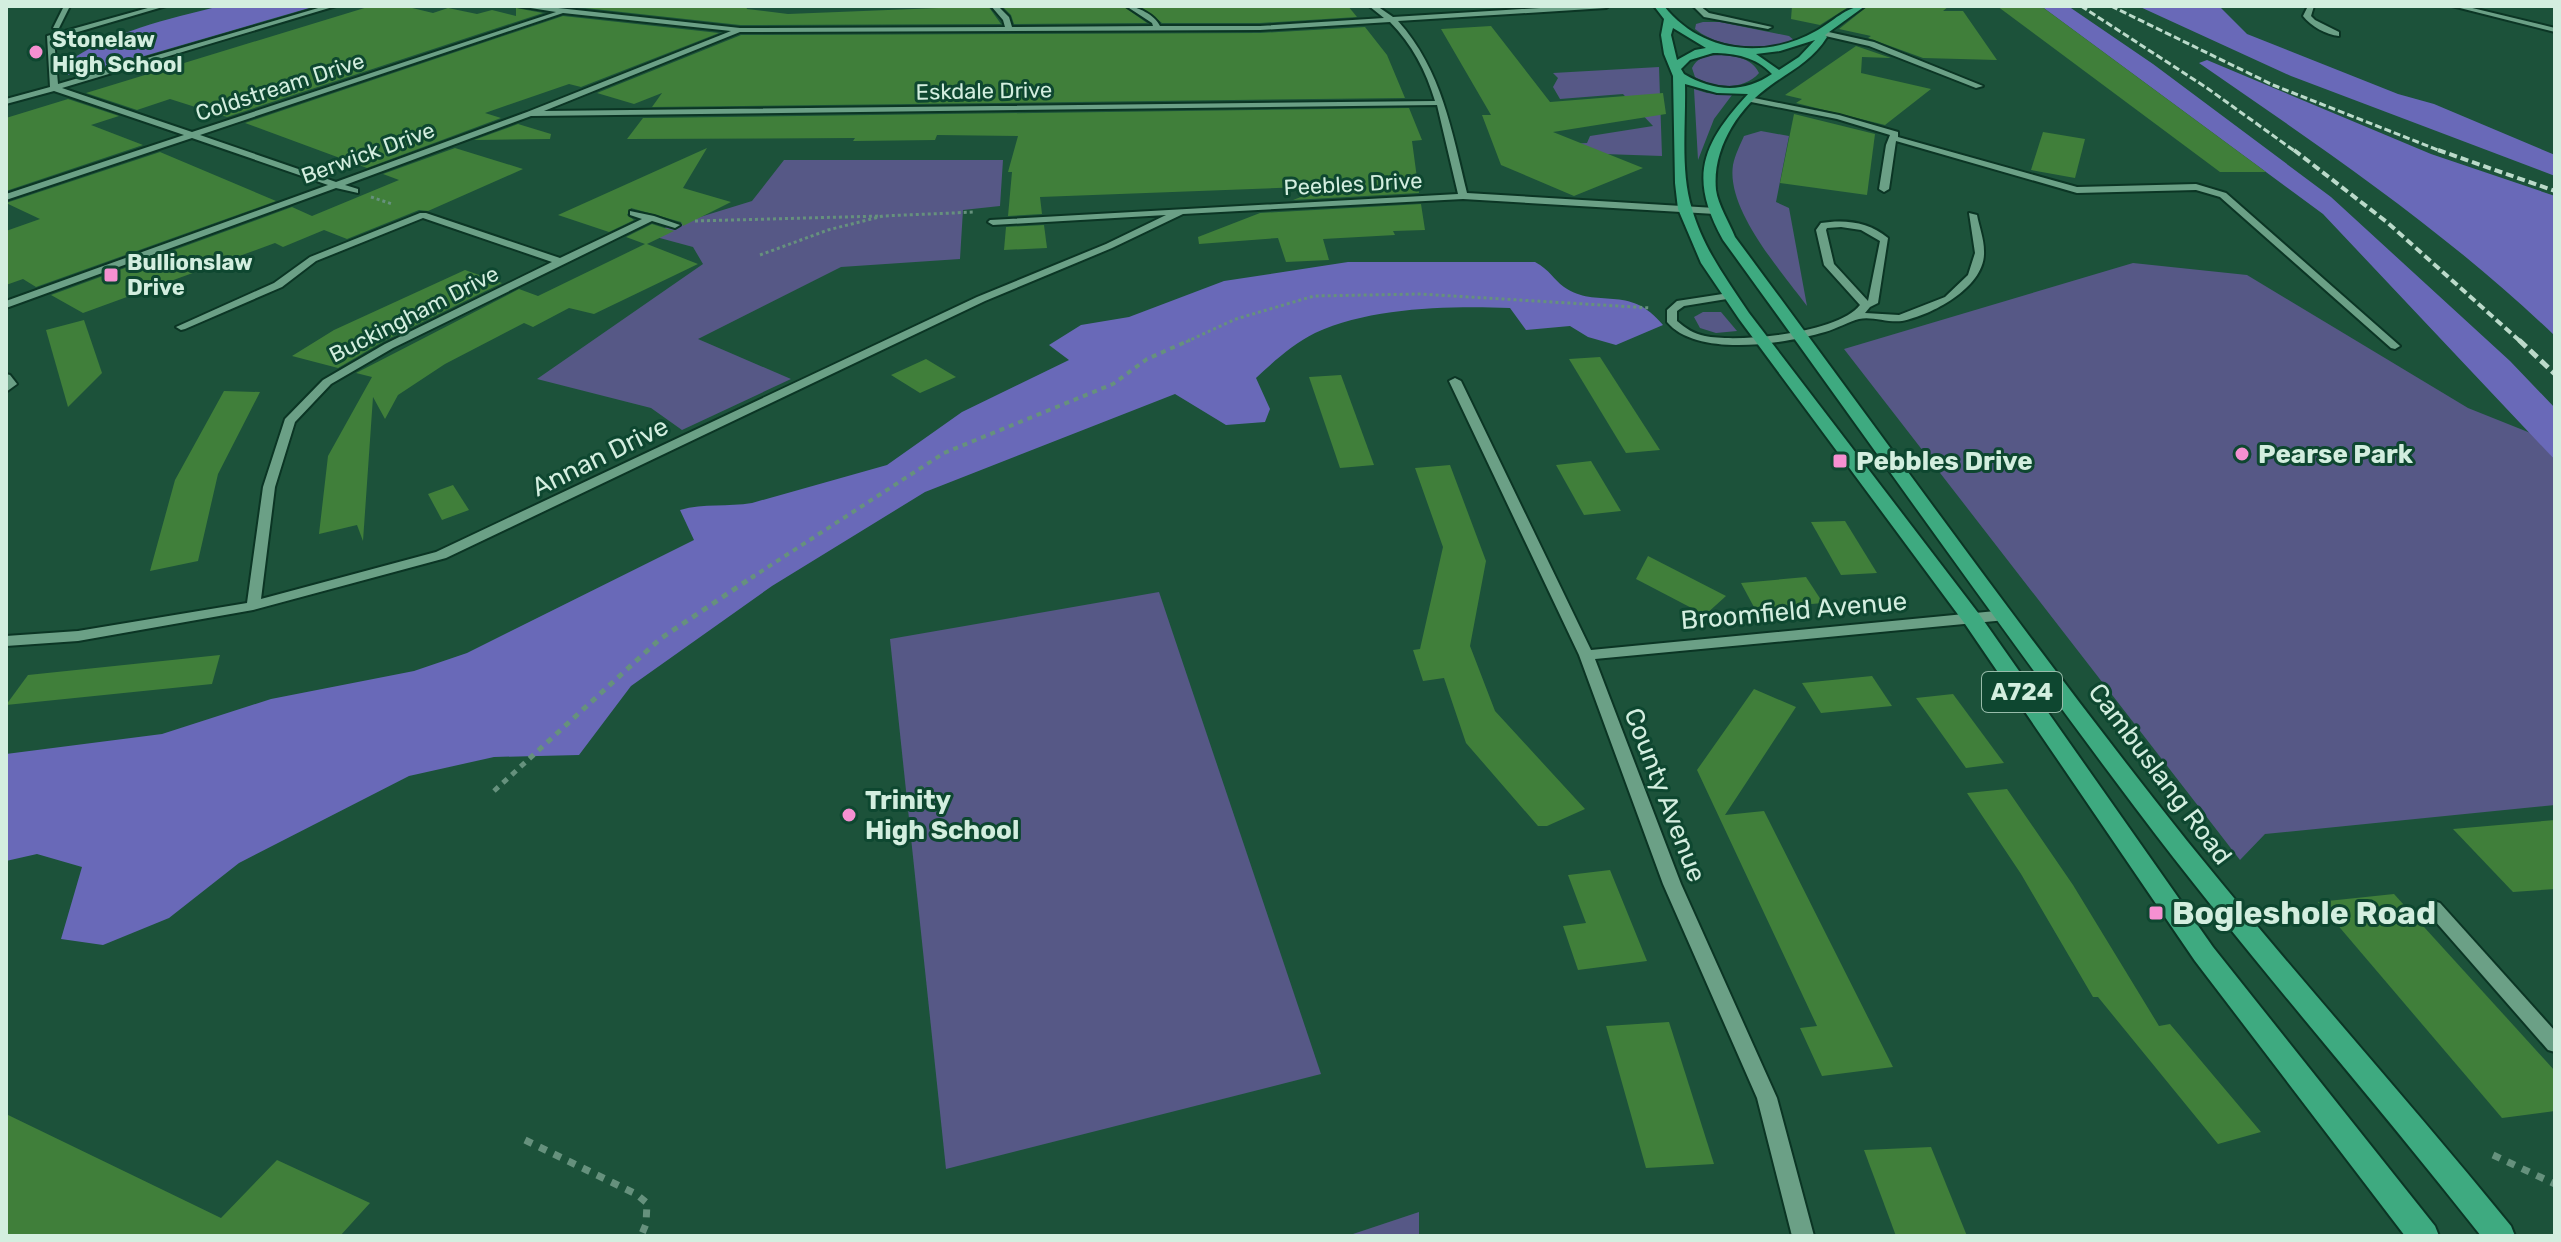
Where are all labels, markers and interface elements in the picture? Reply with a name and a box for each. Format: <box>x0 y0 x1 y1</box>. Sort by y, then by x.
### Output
place label: Stonelaw High School <box>52 26 183 78</box>
marker: Stonelaw High School <box>27 43 45 61</box>
street label: Coldstream Drive <box>192 47 368 127</box>
street label: Eskdale Drive <box>915 76 1053 106</box>
street label: Berwick Drive <box>298 116 438 190</box>
street label: Peebles Drive <box>1283 167 1423 201</box>
place label: Bullionslaw Drive <box>127 249 253 301</box>
street label: Buckingham Drive <box>325 260 503 368</box>
marker: Bullionslaw Drive <box>102 266 120 284</box>
street label: Annan Drive <box>527 411 673 503</box>
place label: Pearse Park <box>2258 439 2414 470</box>
marker: Pearse Park <box>2233 445 2251 463</box>
place label: Pebbles Drive <box>1856 446 2033 477</box>
marker: Pebbles Drive <box>1831 452 1849 470</box>
street label: Broomfield Avenue <box>1680 586 1908 636</box>
road number: A724 <box>1982 672 2062 712</box>
street label: Cambuslang Road <box>2082 677 2238 871</box>
street label: County Avenue <box>1618 704 1712 886</box>
place label: Trinity High School <box>865 785 1019 846</box>
marker: Trinity High School <box>840 806 858 824</box>
place label: Bogleshole Road <box>2172 894 2436 932</box>
marker: Bogleshole Road <box>2147 904 2165 922</box>

